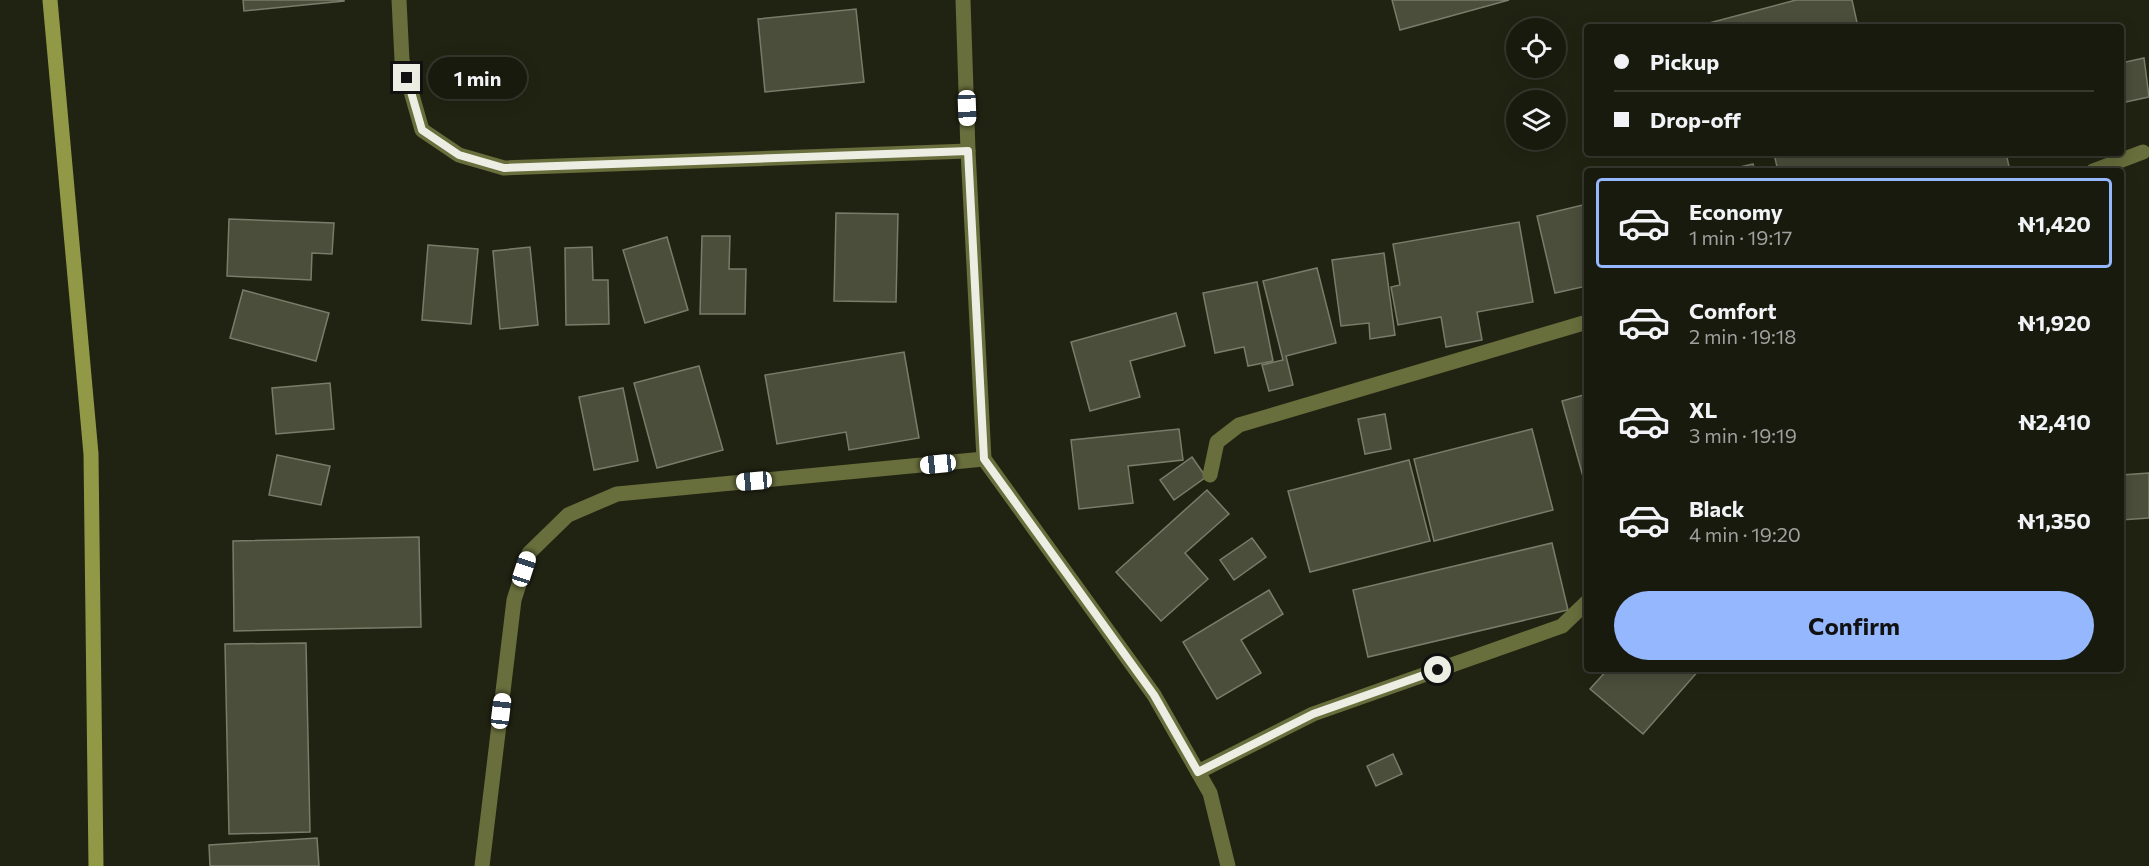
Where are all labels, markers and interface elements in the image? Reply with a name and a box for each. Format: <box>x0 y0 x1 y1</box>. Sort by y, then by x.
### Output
map controls <box>1506 18 1566 150</box>
button: locate <box>1506 18 1566 78</box>
text: Pickup <box>1650 48 1719 75</box>
callout: 1 min <box>428 57 527 99</box>
route end <box>393 64 420 91</box>
text: 1 min <box>454 66 501 90</box>
car <box>957 90 977 126</box>
button: layers <box>1506 90 1566 150</box>
text: Drop-off <box>1650 106 1741 133</box>
icon: car <box>1617 196 1671 250</box>
text: Economy <box>1689 198 1783 225</box>
text: ₦1,420 <box>2017 210 2091 237</box>
text: 1 min · 19:17 <box>1689 225 1792 249</box>
icon: car <box>1617 295 1671 349</box>
text: Comfort <box>1689 297 1777 324</box>
text: ₦1,920 <box>2017 309 2091 336</box>
text: 2 min · 19:18 <box>1689 324 1796 348</box>
icon: car <box>1617 394 1671 448</box>
text: XL <box>1689 396 1717 423</box>
text: ₦2,410 <box>2018 408 2091 435</box>
text: 3 min · 19:19 <box>1689 423 1797 447</box>
car <box>919 453 957 475</box>
car <box>735 470 773 492</box>
icon: car <box>1617 493 1671 547</box>
text: Black <box>1689 495 1744 522</box>
text: ₦1,350 <box>2017 507 2091 534</box>
text: 4 min · 19:20 <box>1689 522 1801 546</box>
car <box>510 549 538 589</box>
button: Confirm <box>1614 591 2094 660</box>
route start <box>1424 656 1451 683</box>
car <box>490 692 512 730</box>

